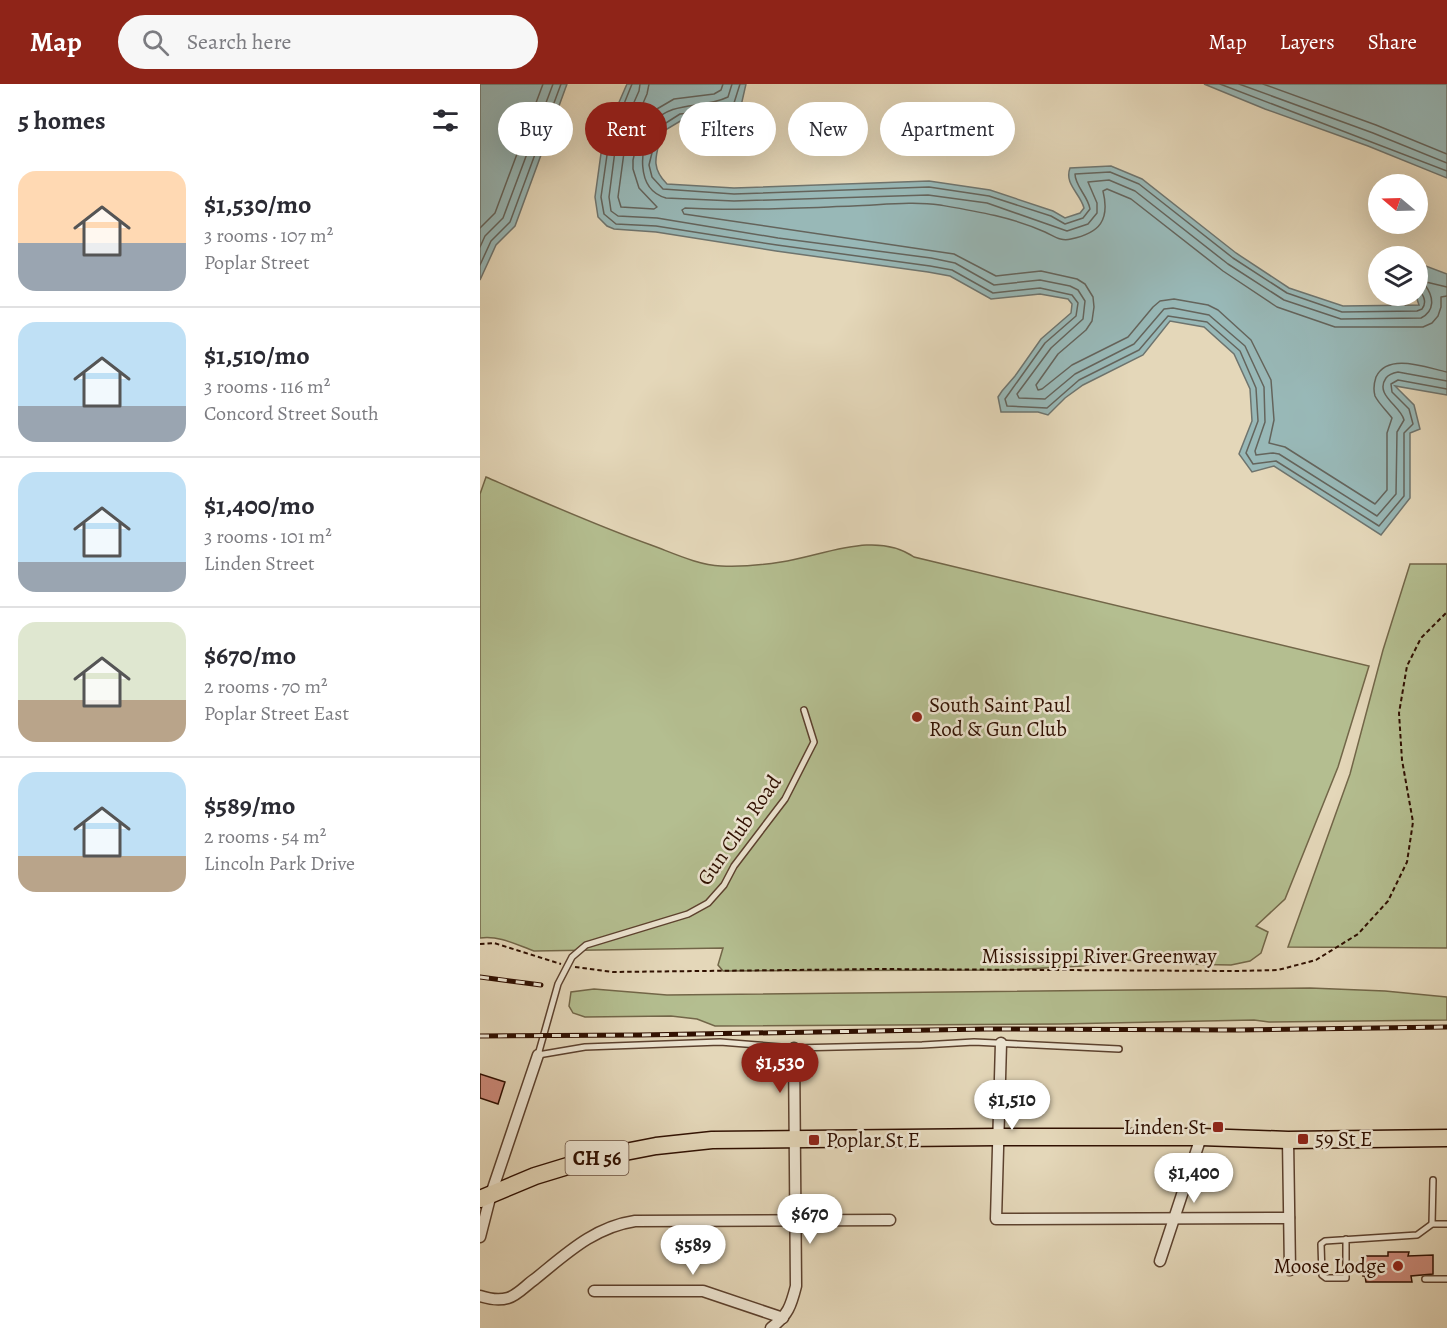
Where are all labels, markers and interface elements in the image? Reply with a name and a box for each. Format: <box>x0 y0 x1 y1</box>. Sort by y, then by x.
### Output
search box <box>118 15 538 69</box>
text: Map <box>30 23 82 61</box>
icon: search <box>139 26 172 59</box>
text: Search here <box>187 27 291 57</box>
text: Map <box>1208 28 1247 56</box>
text: Layers <box>1280 28 1335 56</box>
text: Share <box>1368 28 1417 56</box>
chip: Buy <box>498 102 573 156</box>
chip: Rent <box>585 102 667 156</box>
chip: Filters <box>679 102 776 156</box>
chip: New <box>788 102 868 156</box>
chip: Apartment <box>880 102 1015 156</box>
text: 5 homes <box>18 103 106 138</box>
icon: filters <box>429 104 462 137</box>
north arrow <box>1368 174 1428 234</box>
map controls <box>1368 174 1428 306</box>
text: $1,530/mo <box>204 187 312 222</box>
icon: home <box>66 195 138 267</box>
text: 3 rooms · 107 m² <box>204 222 333 249</box>
button: layers <box>1368 246 1428 306</box>
text: Poplar Street <box>204 249 310 276</box>
text: $1,510/mo <box>204 338 310 373</box>
icon: home <box>66 346 138 418</box>
text: 3 rooms · 116 m² <box>204 373 330 400</box>
text: Concord Street South <box>204 400 379 427</box>
text: $1,400/mo <box>204 488 315 523</box>
icon: home <box>66 496 138 568</box>
text: 3 rooms · 101 m² <box>204 523 332 550</box>
text: Linden Street <box>204 550 315 577</box>
text: $670/mo <box>204 638 296 673</box>
icon: home <box>66 646 138 718</box>
text: 2 rooms · 70 m² <box>204 673 328 700</box>
place label: South Saint Paul Rod & Gun Club <box>929 691 1070 743</box>
text: Poplar Street East <box>204 700 349 727</box>
marker: South Saint Paul Rod & Gun Club <box>910 710 924 724</box>
street label: Gun Club Road <box>691 769 788 891</box>
text: $589/mo <box>204 788 296 823</box>
icon: home <box>66 796 138 868</box>
text: 2 rooms · 54 m² <box>204 823 326 850</box>
text: Lincoln Park Drive <box>204 850 355 877</box>
street label: Mississippi River Greenway <box>981 942 1217 970</box>
pin: $1,530 <box>731 1043 829 1094</box>
text: $1,530 <box>755 1049 805 1076</box>
pin: $1,510 <box>963 1080 1061 1131</box>
text: $1,510 <box>988 1086 1036 1113</box>
place label: Linden St <box>1124 1113 1206 1141</box>
marker: Linden St <box>1211 1120 1225 1134</box>
place label: 59 St E <box>1315 1125 1372 1153</box>
place label: Poplar St E <box>826 1126 920 1154</box>
marker: 59 St E <box>1296 1132 1310 1146</box>
marker: Poplar St E <box>807 1133 821 1147</box>
road number: CH 56 <box>566 1141 628 1175</box>
pin: $1,400 <box>1145 1153 1243 1204</box>
text: $1,400 <box>1168 1159 1220 1186</box>
pin: $670 <box>774 1194 846 1245</box>
text: $670 <box>791 1200 829 1227</box>
pin: $589 <box>657 1225 729 1276</box>
text: $589 <box>675 1231 711 1258</box>
place label: Moose Lodge <box>1273 1252 1386 1280</box>
marker: Moose Lodge <box>1391 1259 1405 1273</box>

